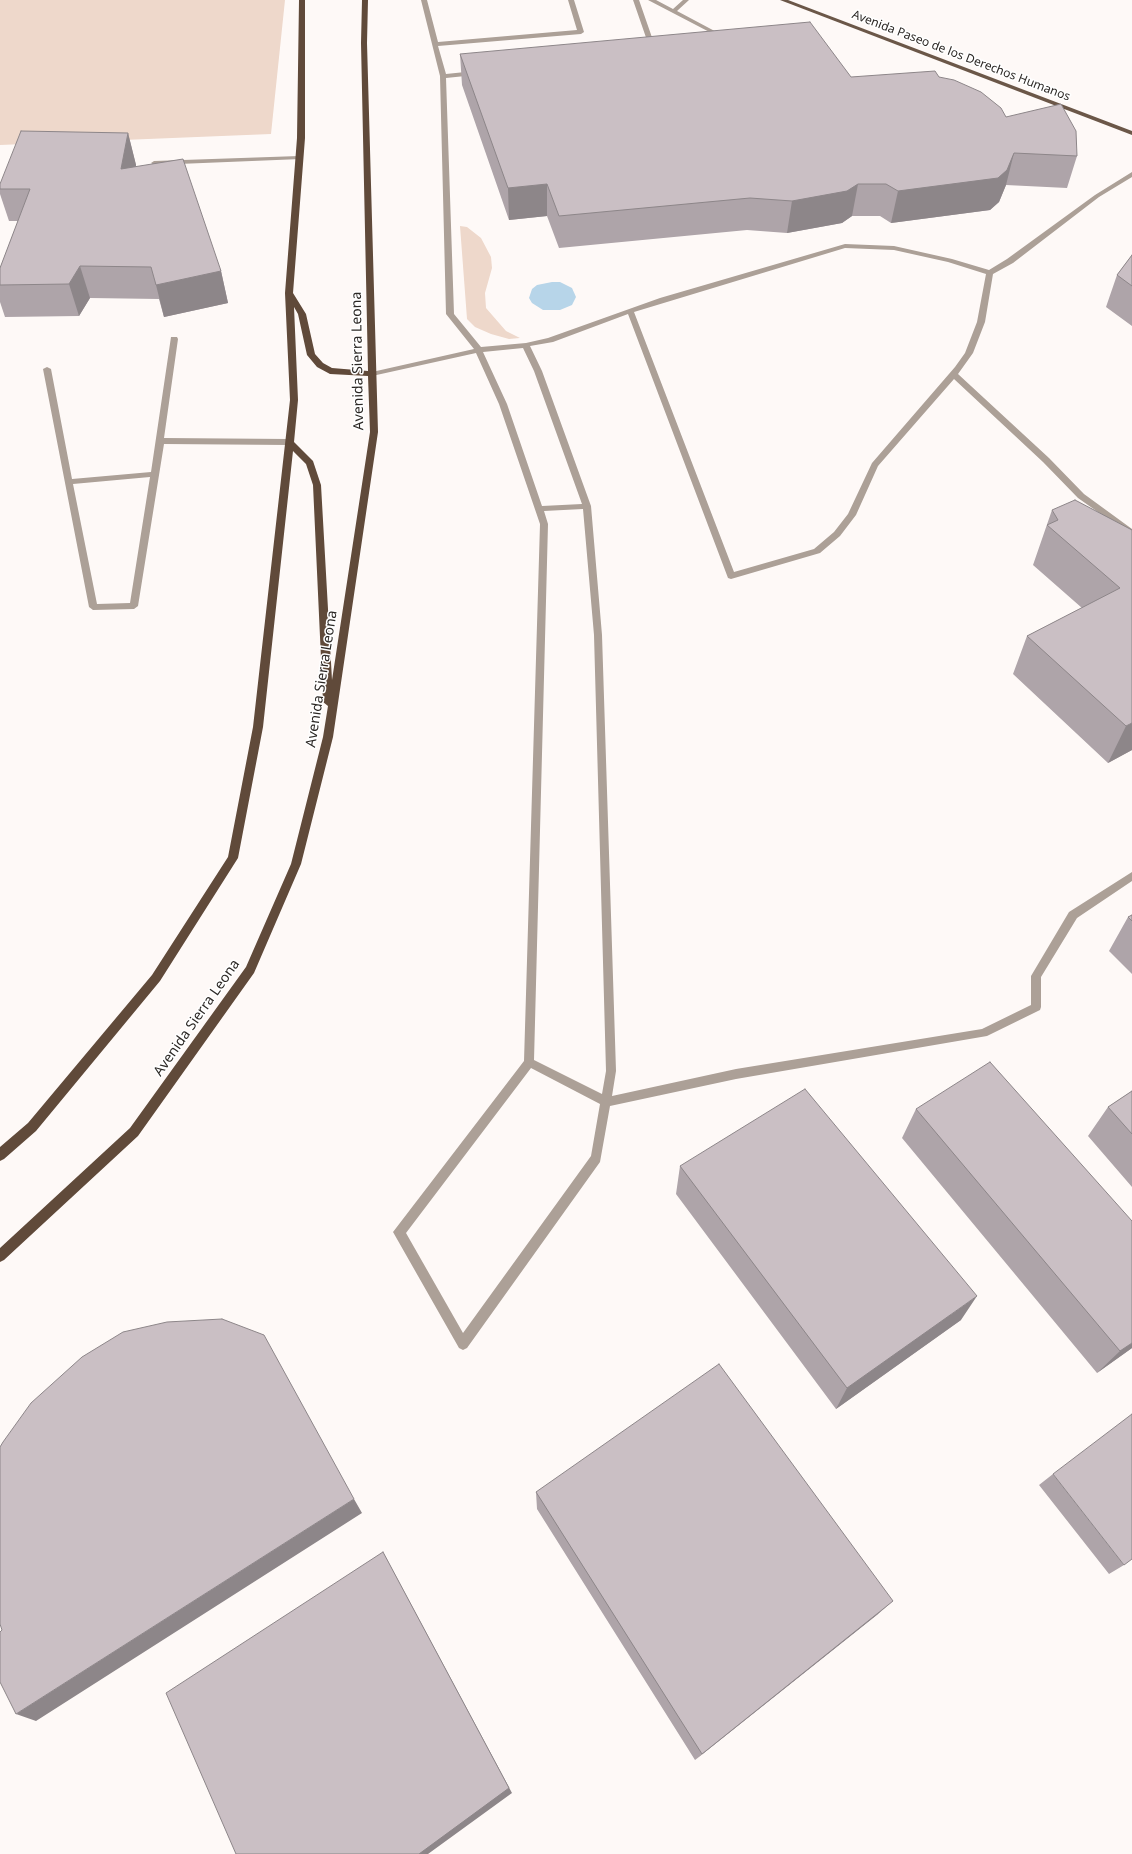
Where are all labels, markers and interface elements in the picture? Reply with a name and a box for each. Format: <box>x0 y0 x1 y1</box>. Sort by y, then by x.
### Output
street label: Avenida Paseo de los Derechos Humanos <box>850 8 1072 104</box>
street label: Avenida Sierra Leona <box>348 292 368 430</box>
street label: Avenida Sierra Leona <box>303 609 341 749</box>
street label: Avenida Sierra Leona <box>150 956 244 1080</box>

